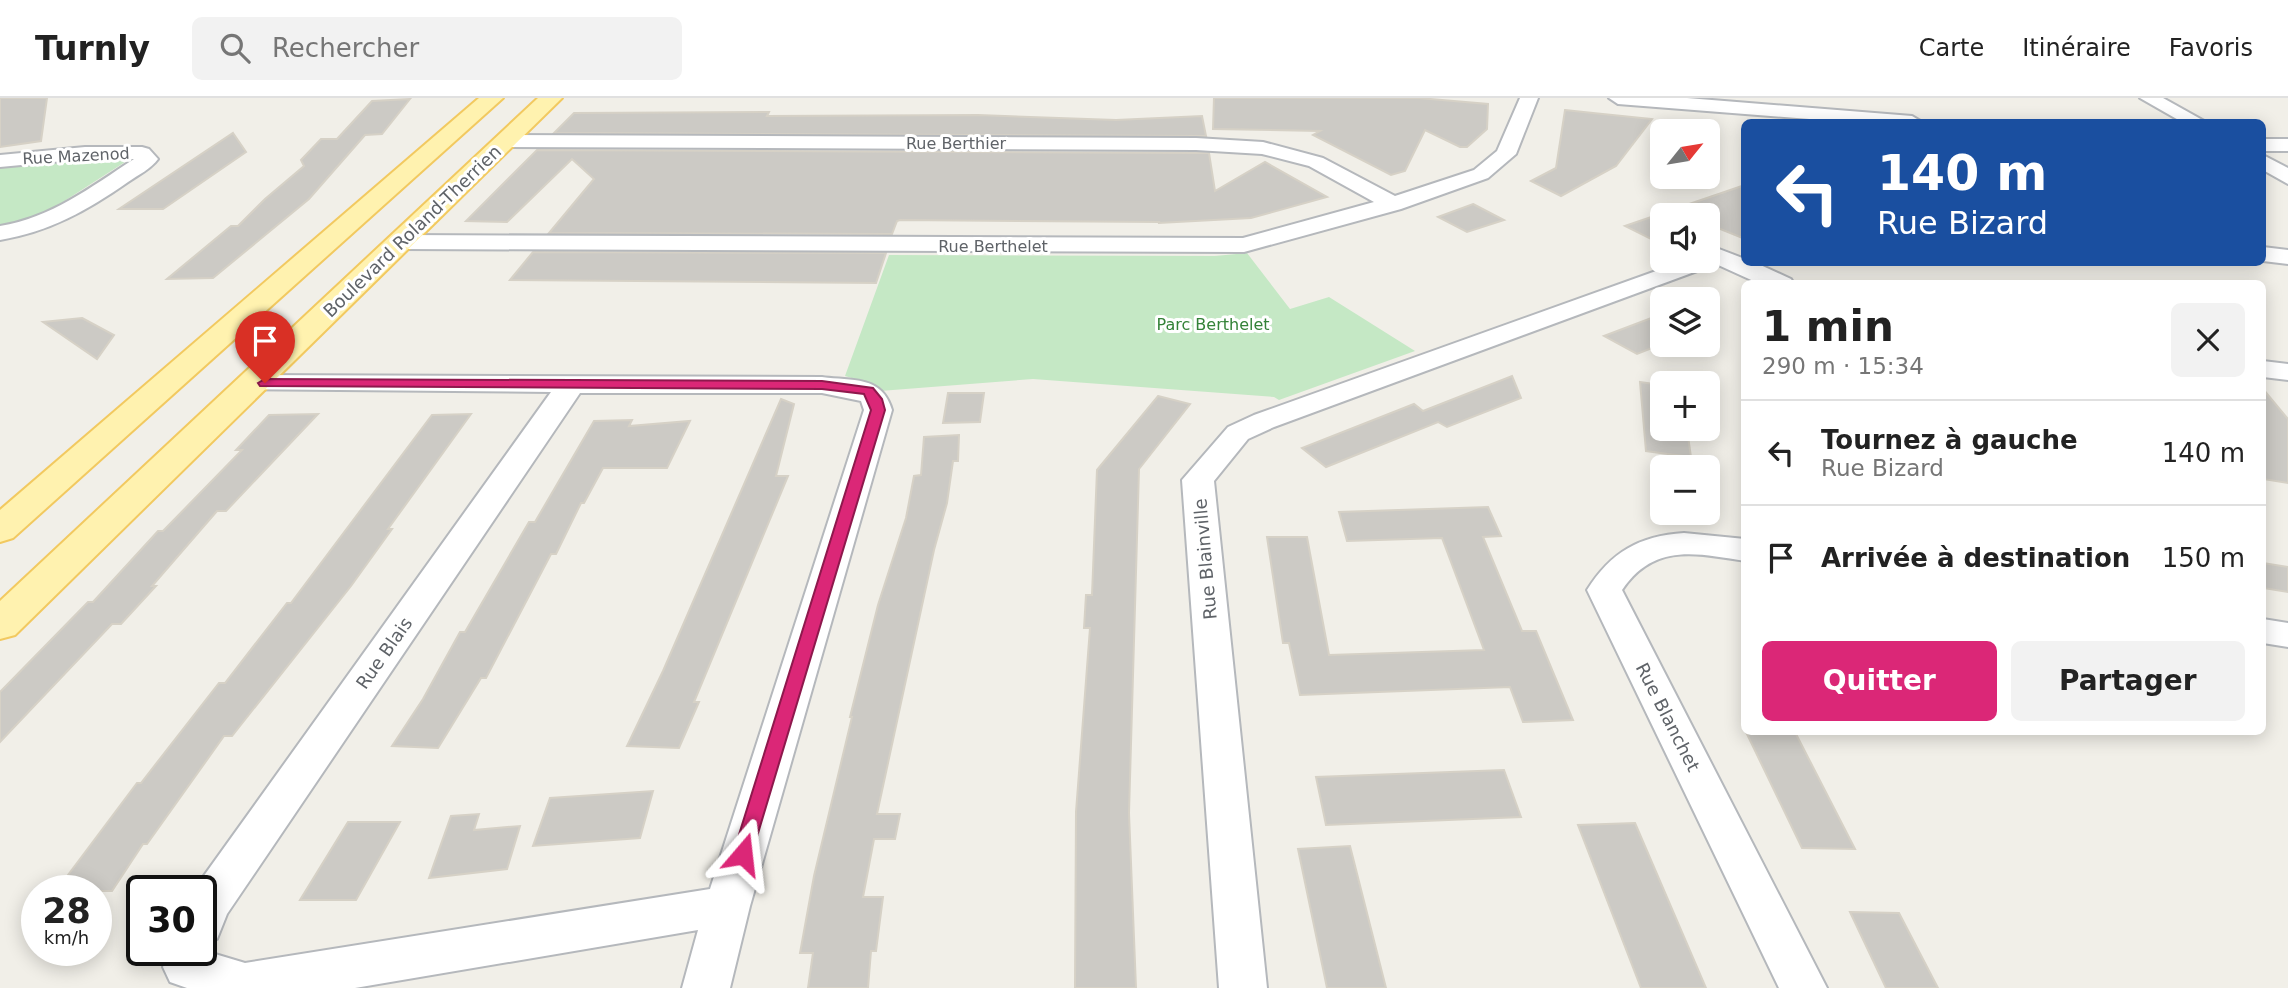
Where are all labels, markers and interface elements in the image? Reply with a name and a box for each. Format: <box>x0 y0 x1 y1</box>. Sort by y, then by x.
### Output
search box <box>192 17 682 80</box>
text: Turnly <box>35 29 150 68</box>
icon: search <box>216 29 254 67</box>
text: Rechercher <box>272 33 419 63</box>
text: Carte <box>1919 34 1984 62</box>
text: Itinéraire <box>2022 34 2131 62</box>
text: Favoris <box>2169 34 2253 62</box>
north arrow <box>1650 119 1720 189</box>
map controls <box>1650 119 1720 525</box>
street label: Rue Berthier <box>906 134 1006 153</box>
street label: Boulevard Roland-Therrien <box>319 141 505 321</box>
street label: Rue Mazenod <box>22 144 130 168</box>
text: 140 m <box>1877 145 2047 202</box>
icon: left <box>1762 147 1853 238</box>
button: sound <box>1650 203 1720 273</box>
text: Rue Bizard <box>1877 204 2048 242</box>
street label: Rue Berthelet <box>938 237 1048 256</box>
button: layers <box>1650 287 1720 357</box>
text: 1 min <box>1762 302 1894 351</box>
button: close <box>2171 303 2245 377</box>
pin <box>235 311 295 383</box>
park label: Parc Berthelet <box>1156 315 1270 334</box>
icon: arrive <box>246 322 284 360</box>
text: 290 m · 15:34 <box>1762 353 1924 379</box>
button: + <box>1650 371 1720 441</box>
text: Tournez à gauche <box>1821 425 2078 455</box>
icon: left <box>1762 434 1800 472</box>
text: 140 m <box>2162 438 2245 468</box>
button: − <box>1650 455 1720 525</box>
text: Rue Bizard <box>1821 455 1944 481</box>
street label: Rue Blainville <box>1189 498 1221 620</box>
icon: arrive <box>1762 539 1800 577</box>
text: Arrivée à destination <box>1821 543 2130 573</box>
text: 150 m <box>2162 543 2245 573</box>
street label: Rue Blais <box>352 613 416 693</box>
button: Quitter <box>1762 641 1997 721</box>
button: Partager <box>2011 641 2245 721</box>
street label: Rue Blanchet <box>1632 659 1704 775</box>
position arrow <box>706 817 780 891</box>
speed limit sign: 30 <box>126 875 217 966</box>
text: 28 <box>42 891 91 931</box>
text: km/h <box>44 927 89 948</box>

